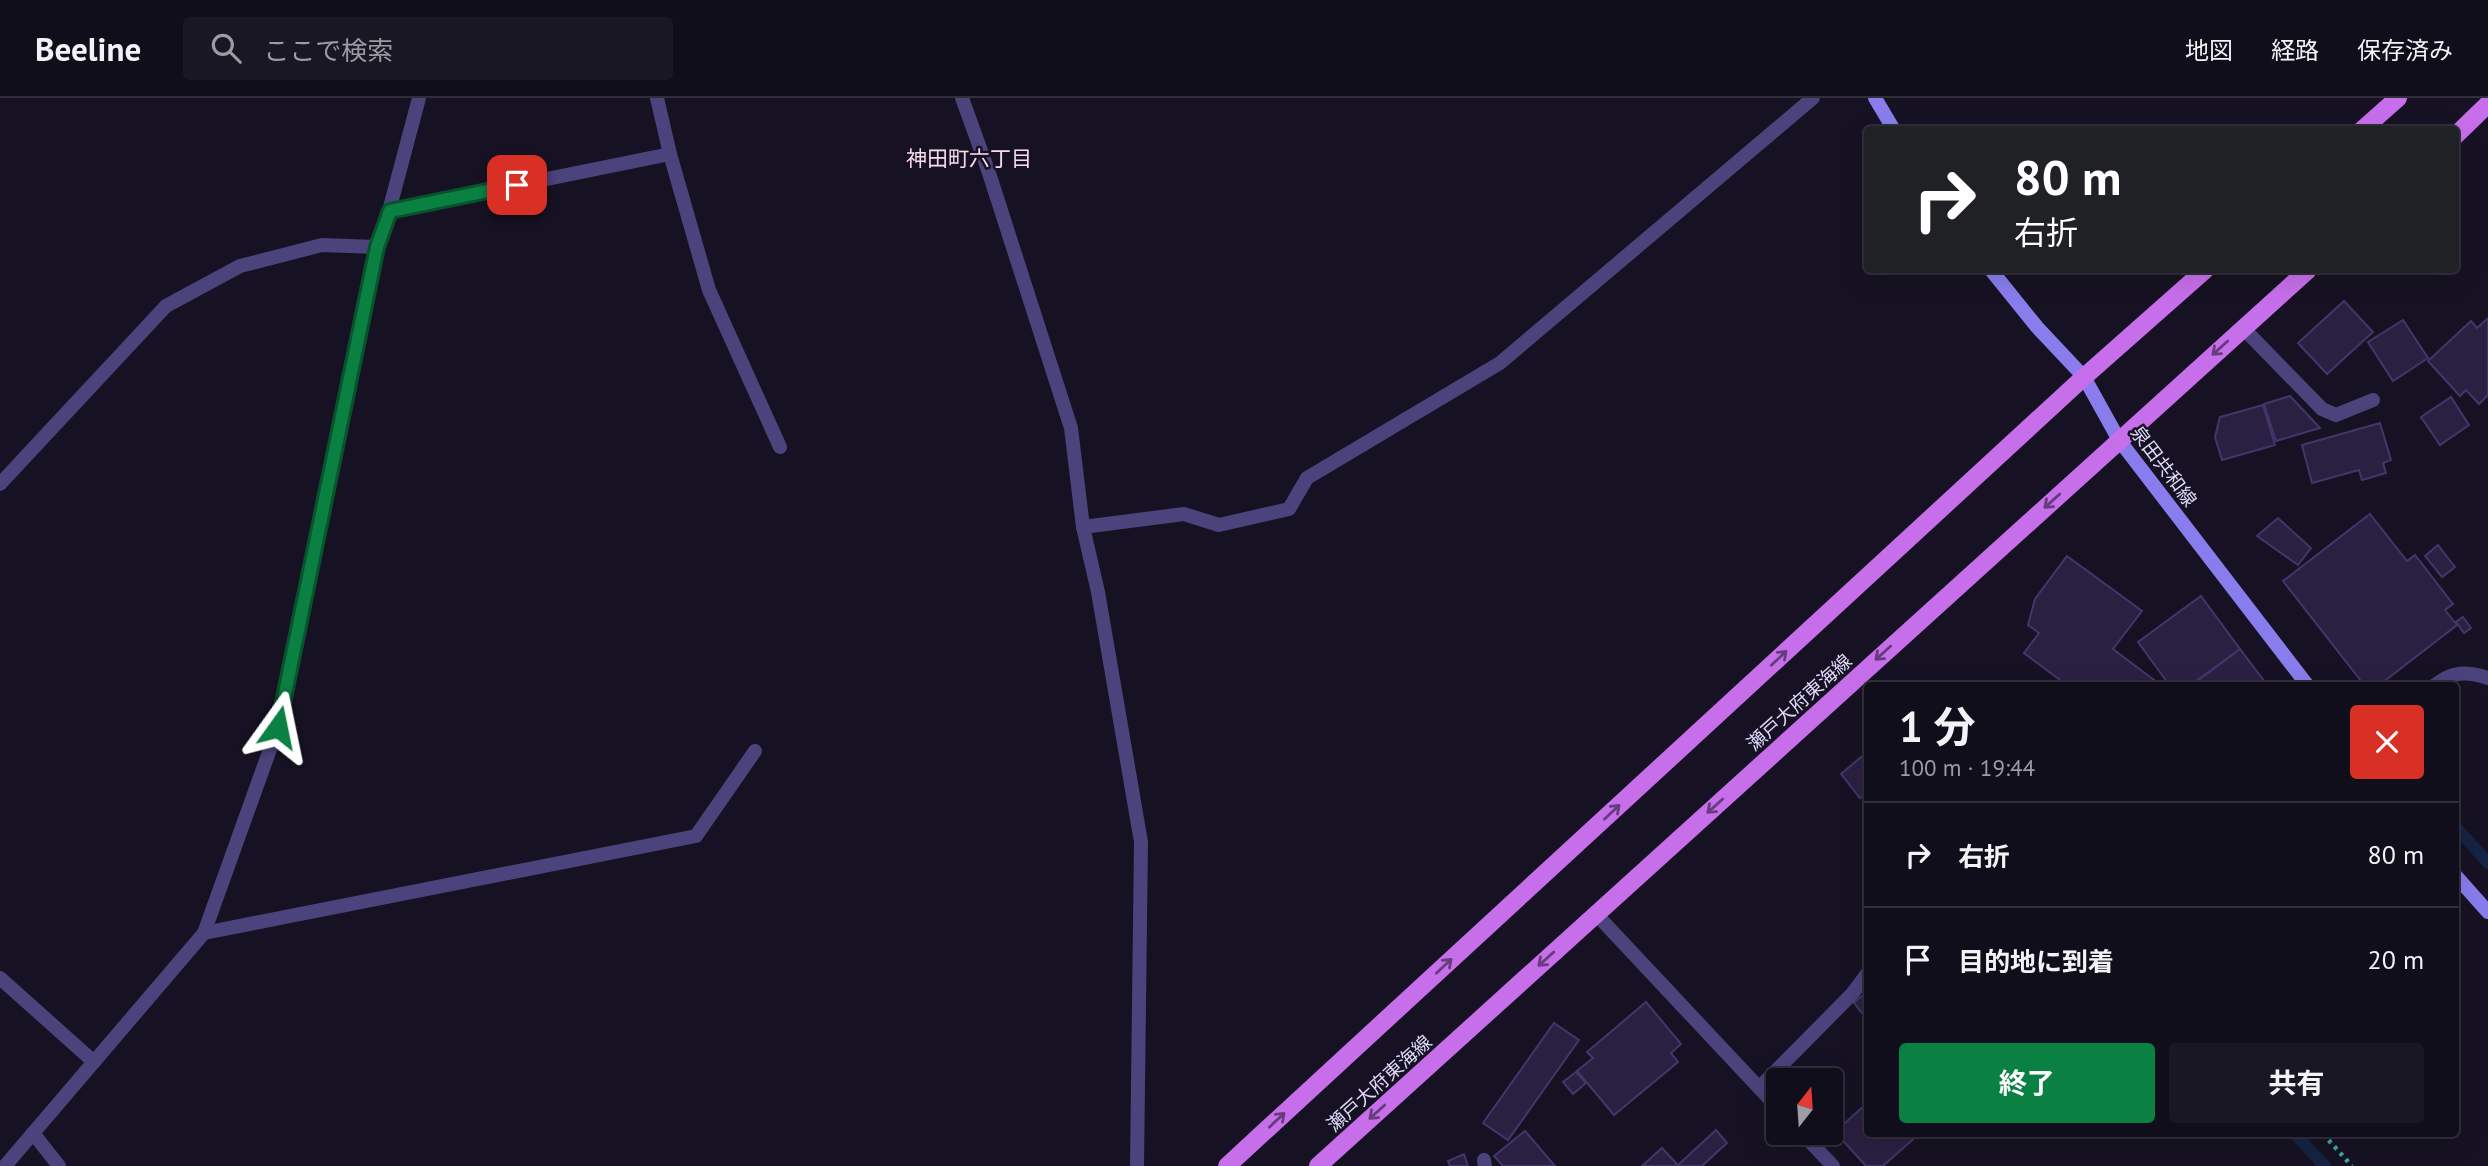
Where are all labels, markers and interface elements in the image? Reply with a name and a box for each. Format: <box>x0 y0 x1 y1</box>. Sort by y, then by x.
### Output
search box <box>183 17 673 80</box>
text: Beeline <box>35 27 141 70</box>
icon: search <box>207 29 245 67</box>
text: ここで検索 <box>263 34 393 67</box>
text: 地図 <box>2185 35 2233 66</box>
text: 経路 <box>2271 35 2319 66</box>
text: 保存済み <box>2357 35 2453 66</box>
district label: 神田町六丁目 <box>906 145 1032 172</box>
text: 80 m <box>2014 145 2121 209</box>
icon: right <box>1899 154 1990 245</box>
pin <box>487 155 547 215</box>
icon: arrive <box>498 166 536 204</box>
text: 右折 <box>2014 211 2078 253</box>
one-way arrow <box>2212 340 2230 356</box>
street label: 泉田共和線 <box>2126 421 2202 511</box>
one-way arrow <box>2044 492 2061 509</box>
one-way arrow <box>1875 645 1892 662</box>
street label: 瀬戸大府東海線 <box>1742 649 1856 755</box>
one-way arrow <box>1770 649 1787 666</box>
position arrow <box>241 690 315 764</box>
text: 1 分 <box>1899 699 1975 754</box>
button: close <box>2350 705 2424 779</box>
text: 100 m · 19:44 <box>1899 753 2035 782</box>
one-way arrow <box>1707 798 1724 815</box>
one-way arrow <box>1603 803 1620 820</box>
icon: right <box>1899 836 1937 874</box>
text: 80 m <box>2368 838 2424 871</box>
text: 右折 <box>1958 840 2010 873</box>
icon: arrive <box>1899 941 1937 979</box>
text: 20 m <box>2368 943 2424 976</box>
text: 目的地に到着 <box>1958 945 2114 978</box>
one-way arrow <box>1538 951 1555 968</box>
one-way arrow <box>1435 957 1452 974</box>
street label: 瀬戸大府東海線 <box>1322 1030 1436 1136</box>
button: 終了 <box>1899 1043 2155 1123</box>
button: 共有 <box>2169 1043 2424 1123</box>
north arrow <box>1766 1068 1843 1144</box>
map controls <box>1766 1068 1843 1145</box>
one-way arrow <box>1369 1104 1386 1121</box>
one-way arrow <box>1268 1111 1285 1128</box>

